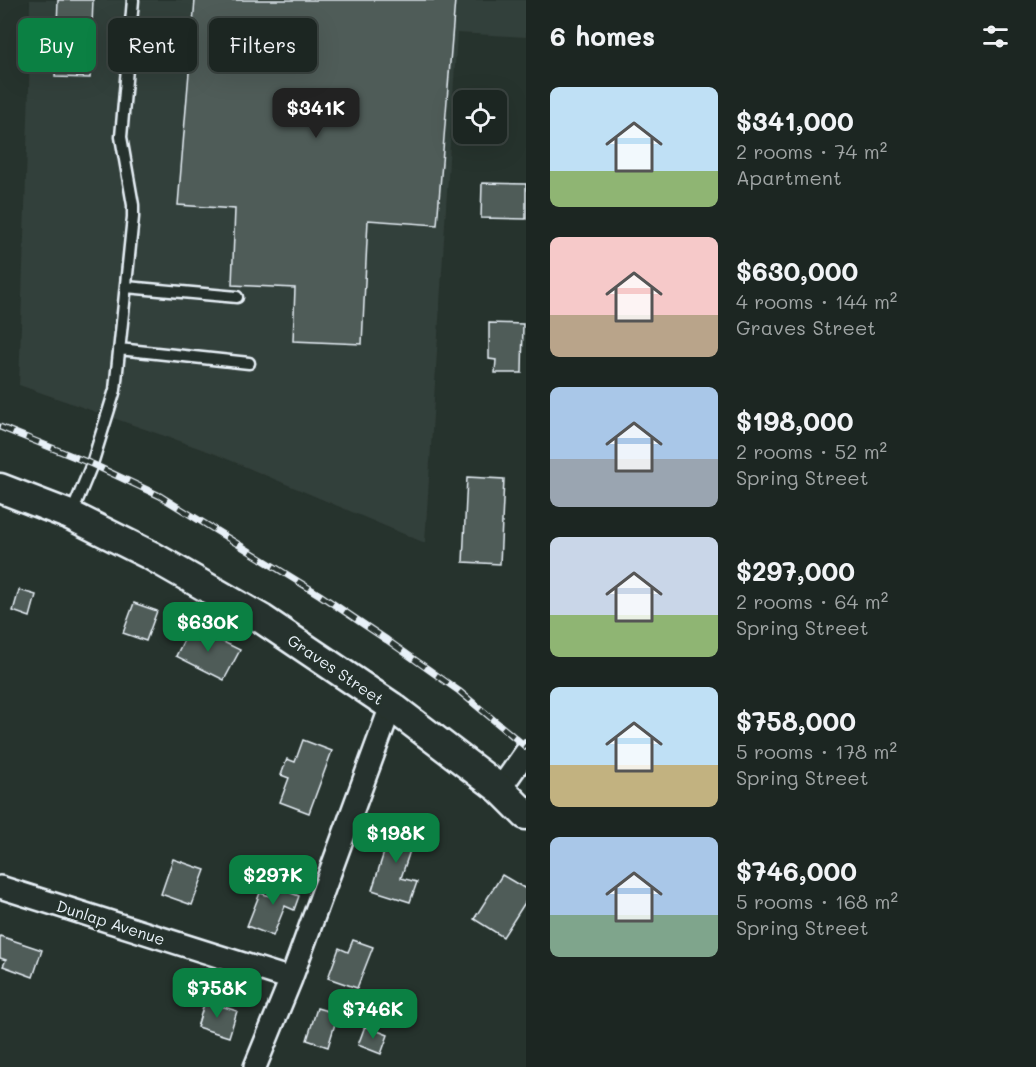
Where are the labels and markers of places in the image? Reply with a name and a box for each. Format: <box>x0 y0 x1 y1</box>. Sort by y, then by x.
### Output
pin: $341K <box>274 88 358 139</box>
pin: $630K <box>166 602 250 653</box>
pin: $198K <box>354 813 438 864</box>
pin: $297K <box>231 855 315 906</box>
pin: $758K <box>175 968 259 1019</box>
pin: $746K <box>331 989 415 1040</box>

